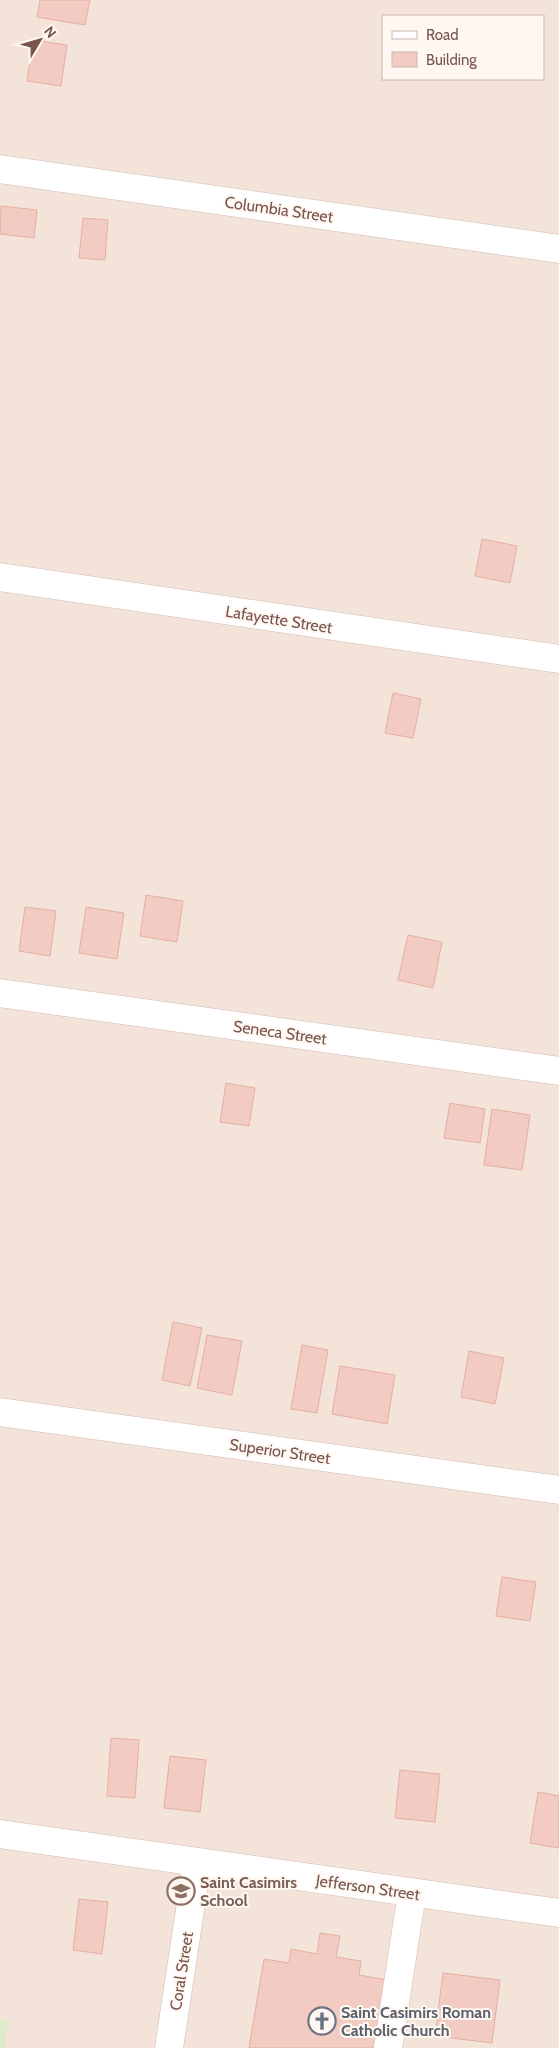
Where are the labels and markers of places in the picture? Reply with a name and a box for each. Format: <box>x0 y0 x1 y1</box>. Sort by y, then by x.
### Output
place label: Saint Casimirs School <box>200 1873 297 1910</box>
school or university icon: Saint Casimirs School <box>166 1876 196 1906</box>
place label: Saint Casimirs Roman Catholic Church <box>341 2003 491 2040</box>
church icon: Saint Casimirs Roman Catholic Church <box>307 2006 337 2036</box>

